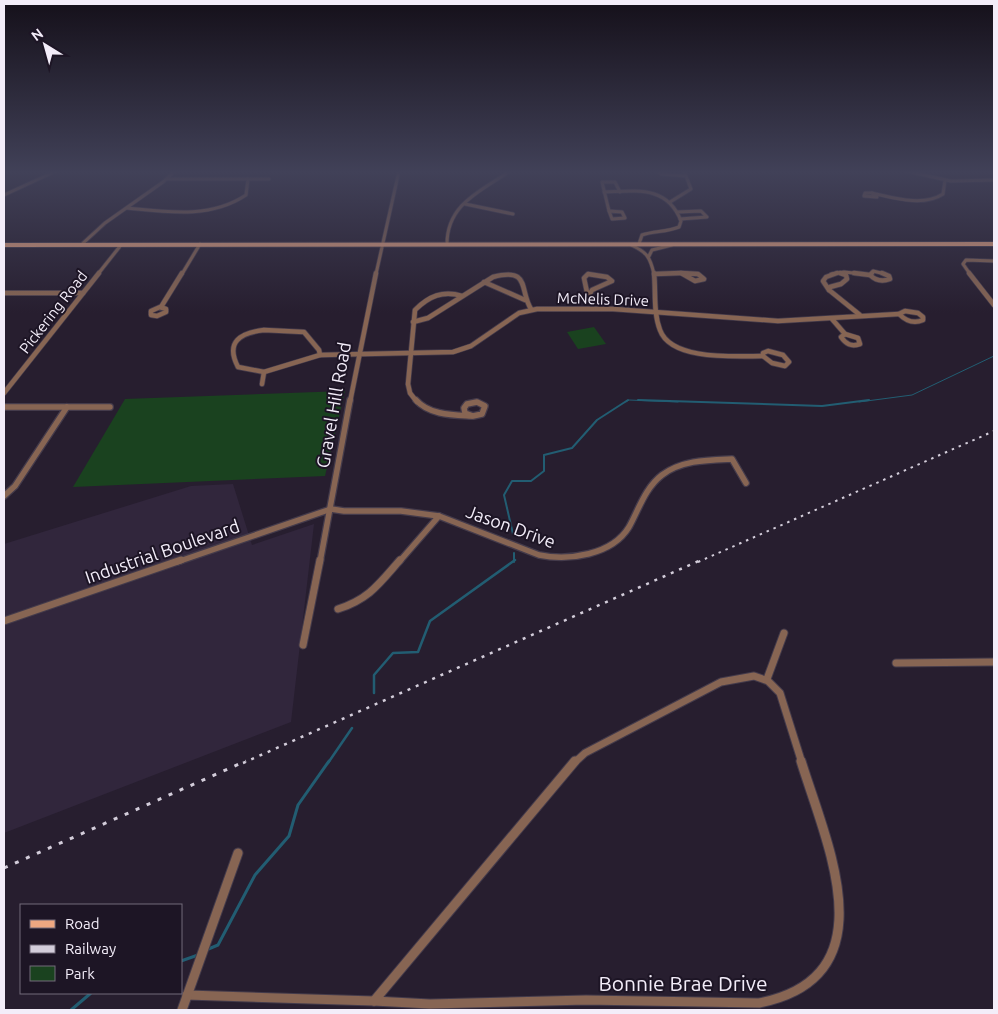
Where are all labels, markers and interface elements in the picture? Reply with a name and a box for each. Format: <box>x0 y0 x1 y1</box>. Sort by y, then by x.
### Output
north arrow <box>20 20 70 70</box>
text: N <box>28 25 46 44</box>
street label: Pickering Road <box>16 267 90 357</box>
street label: McNelis Drive <box>557 289 649 309</box>
street label: Gravel Hill Road <box>312 340 354 470</box>
street label: Jason Drive <box>464 501 558 551</box>
street label: Industrial Boulevard <box>82 515 242 587</box>
legend <box>20 904 182 994</box>
text: Road <box>65 915 100 932</box>
text: Railway <box>65 940 116 957</box>
text: Park <box>65 965 95 982</box>
street label: Bonnie Brae Drive <box>598 971 768 995</box>

